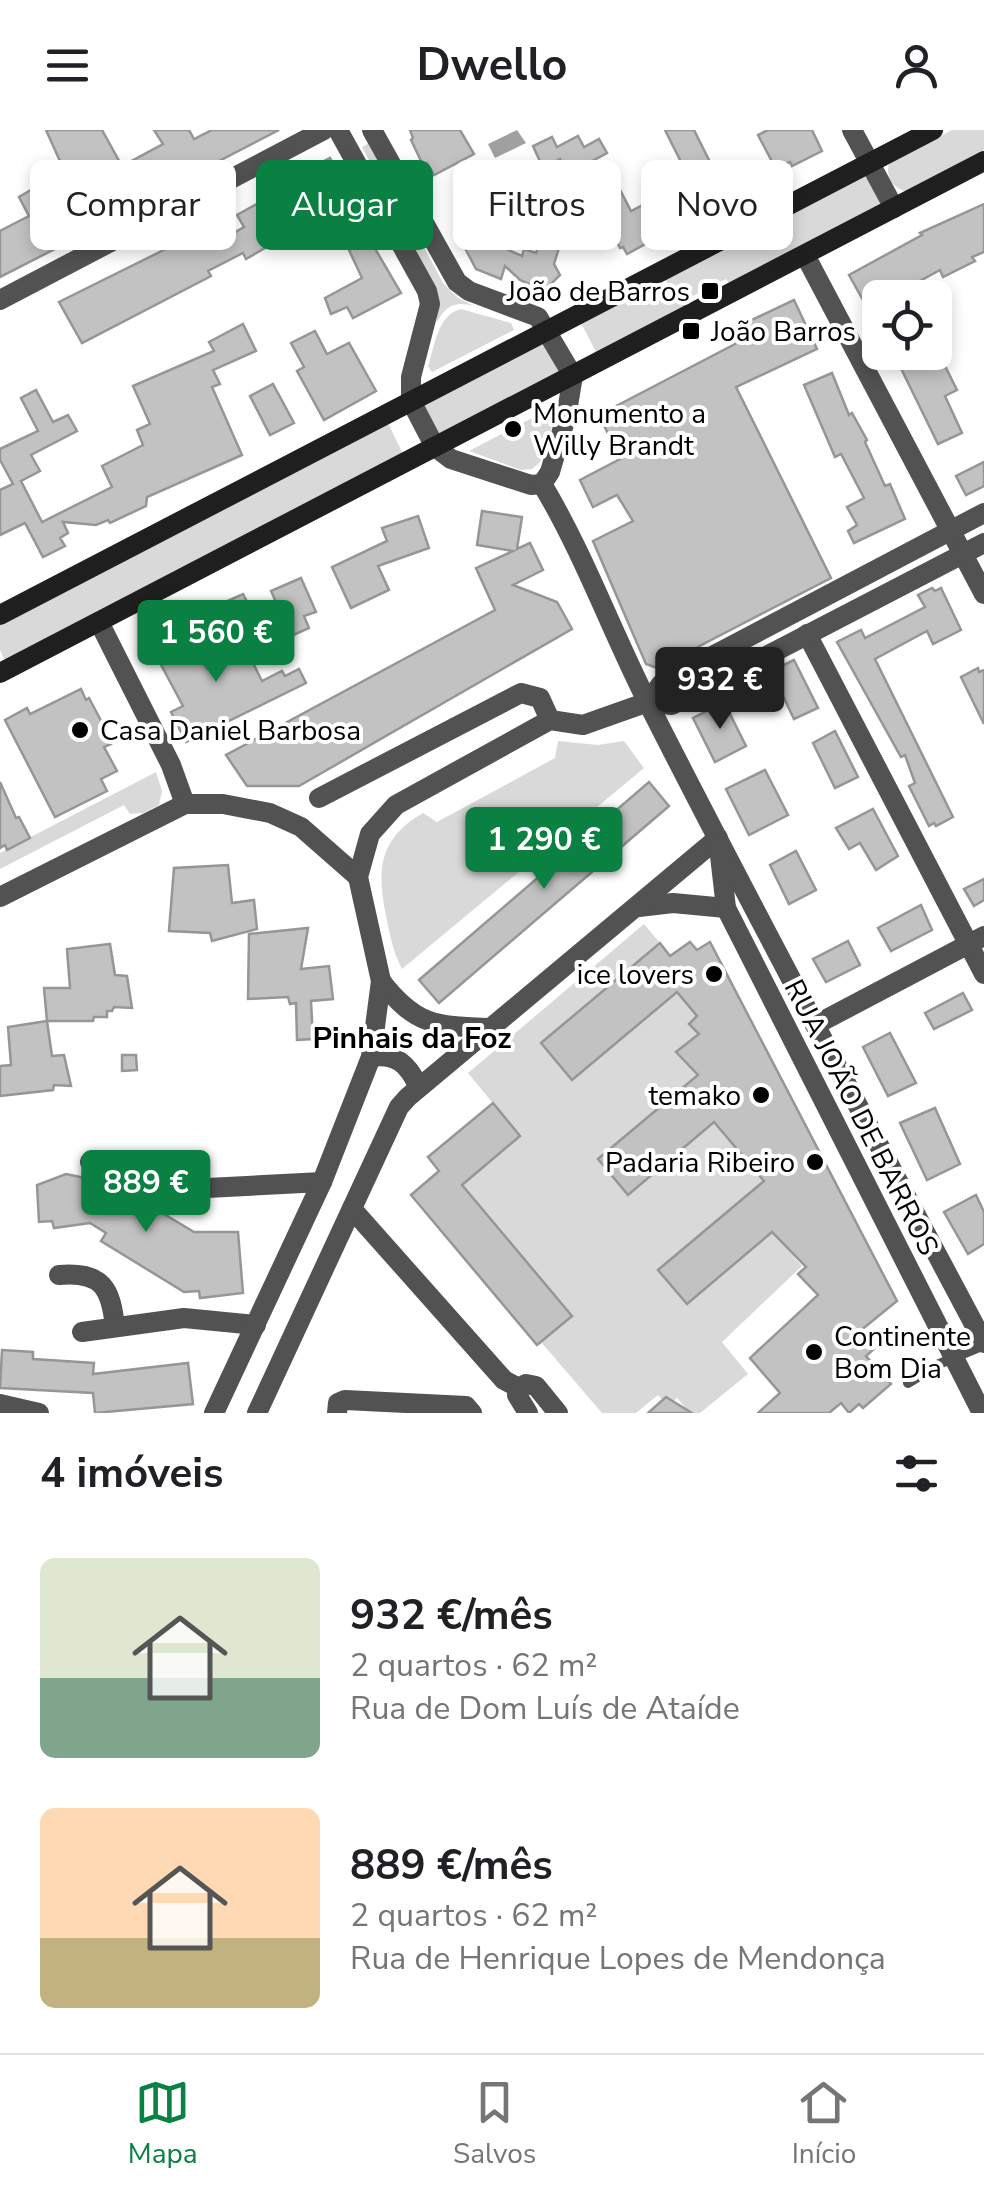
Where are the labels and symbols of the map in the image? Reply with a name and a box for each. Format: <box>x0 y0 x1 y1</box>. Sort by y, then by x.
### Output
place label: João de Barros <box>506 273 690 311</box>
marker: João de Barros <box>699 280 721 302</box>
place label: João Barros <box>710 313 856 351</box>
marker: João Barros <box>680 320 702 342</box>
place label: Monumento a Willy Brandt <box>533 395 706 465</box>
marker: Monumento a Willy Brandt <box>502 418 524 440</box>
pin: 1 560 € <box>124 600 308 685</box>
pin: 932 € <box>650 647 790 732</box>
place label: Casa Daniel Barbosa <box>100 712 361 750</box>
marker: Casa Daniel Barbosa <box>69 719 91 741</box>
pin: 1 290 € <box>452 807 636 892</box>
place label: ice lovers <box>577 956 694 994</box>
marker: ice lovers <box>703 963 725 985</box>
street label: RUA JOÃO DE BARROS <box>775 973 947 1262</box>
district label: Pinhais da Foz <box>312 1018 512 1059</box>
place label: temako <box>648 1077 741 1115</box>
marker: temako <box>750 1084 772 1106</box>
place label: Padaria Ribeiro <box>605 1144 795 1182</box>
pin: 889 € <box>76 1150 216 1235</box>
marker: Padaria Ribeiro <box>804 1151 826 1173</box>
place label: Continente Bom Dia <box>834 1318 971 1388</box>
marker: Continente Bom Dia <box>803 1341 825 1363</box>

